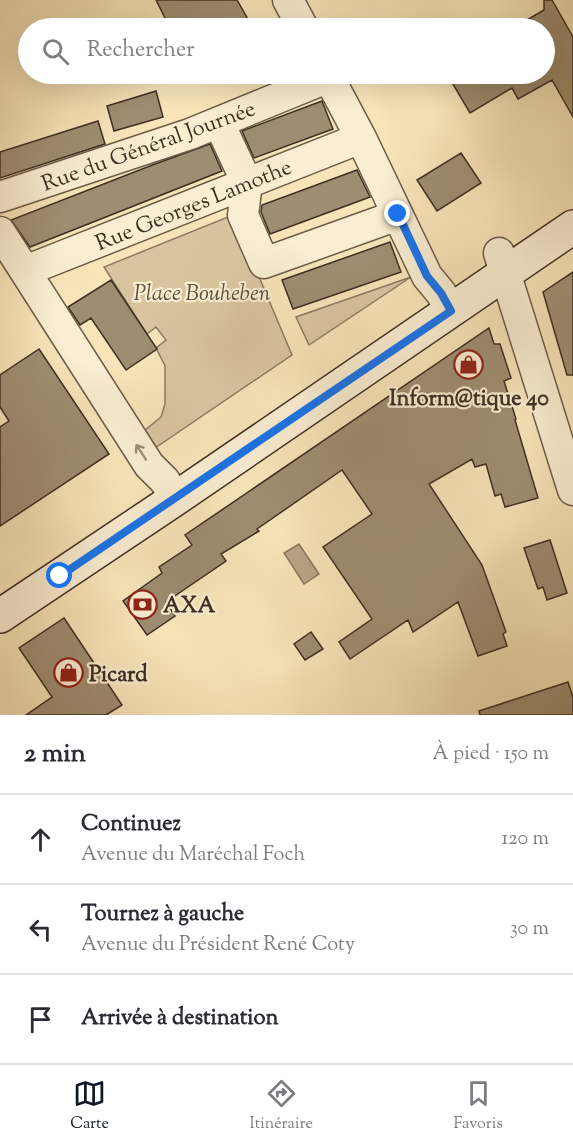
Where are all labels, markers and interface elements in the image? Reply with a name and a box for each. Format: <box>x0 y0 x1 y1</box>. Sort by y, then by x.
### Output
search box <box>18 18 555 84</box>
icon: search <box>39 35 72 68</box>
text: Rechercher <box>87 35 194 67</box>
street label: Rue du Général Journée <box>38 94 260 201</box>
street label: Rue Georges Lamothe <box>91 153 297 261</box>
route end <box>384 200 410 226</box>
park label: Place Bouheben <box>134 279 271 311</box>
shop icon: Inform@tique 40 <box>453 349 485 381</box>
place label: Inform@tique 40 <box>389 384 549 416</box>
one-way arrow <box>135 444 147 461</box>
route start <box>46 562 72 588</box>
bank icon: AXA <box>126 588 158 620</box>
place label: AXA <box>163 591 215 623</box>
shop icon: Picard <box>52 657 84 689</box>
place label: Picard <box>89 660 148 692</box>
text: 2 min <box>24 736 86 773</box>
text: À pied · 150 m <box>433 740 549 769</box>
text: Continuez <box>81 809 181 841</box>
icon: ahead <box>24 823 57 856</box>
text: 120 m <box>501 825 549 854</box>
text: Avenue du Maréchal Foch <box>81 841 305 870</box>
text: Tournez à gauche <box>81 899 244 931</box>
icon: left <box>24 913 57 946</box>
text: 30 m <box>510 915 549 944</box>
text: Avenue du Président René Coty <box>81 931 355 960</box>
icon: arrive <box>24 1003 57 1036</box>
text: Arrivée à destination <box>81 1003 278 1035</box>
tab: Carte <box>70 1077 109 1136</box>
tab: Itinéraire <box>250 1077 313 1136</box>
tab: Favoris <box>453 1077 503 1136</box>

